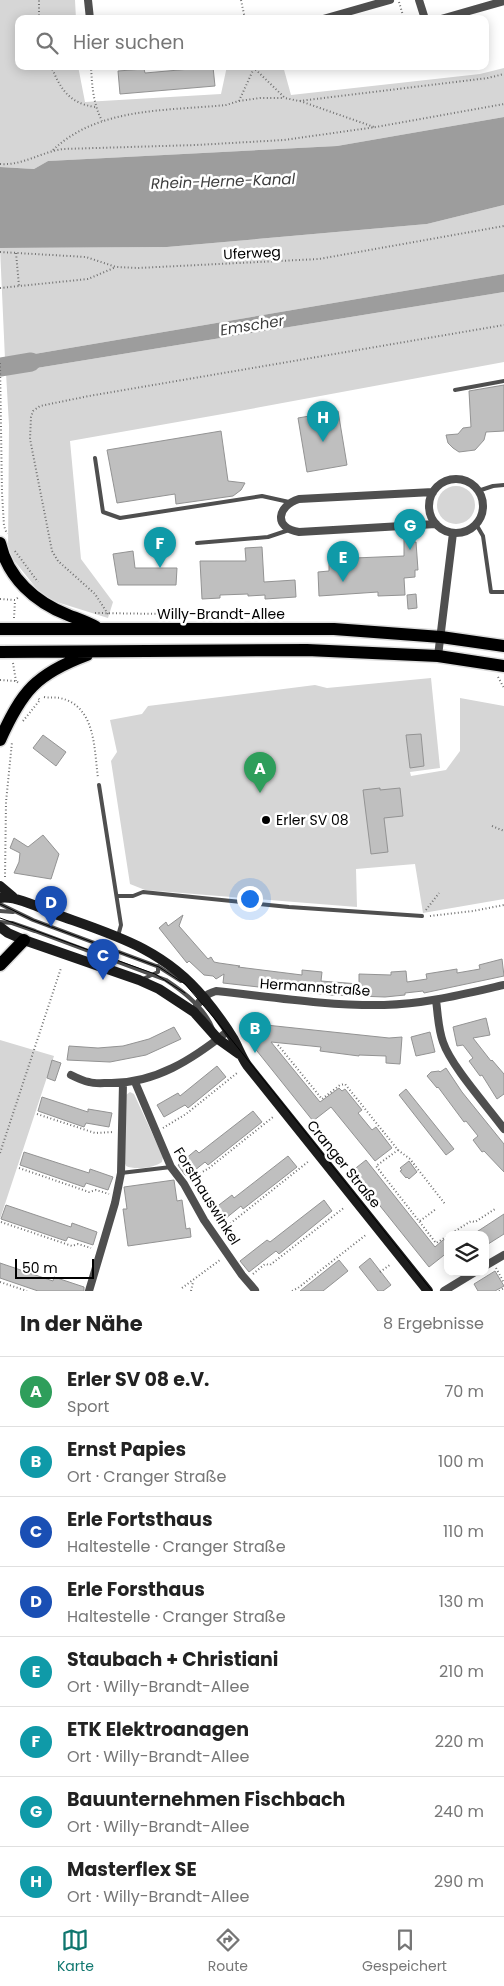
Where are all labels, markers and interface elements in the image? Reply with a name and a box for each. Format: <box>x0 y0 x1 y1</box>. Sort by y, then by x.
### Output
search box <box>15 15 489 70</box>
icon: search <box>33 29 61 57</box>
text: Hier suchen <box>73 29 184 56</box>
water label: Rhein-Herne-Kanal <box>150 168 296 194</box>
street label: Uferweg <box>223 242 281 264</box>
water label: Emscher <box>218 310 286 340</box>
pin: H <box>307 401 339 442</box>
pin: G <box>394 509 426 550</box>
pin: F <box>144 527 176 568</box>
pin: E <box>327 541 359 582</box>
street label: Willy-Brandt-Allee <box>157 604 285 624</box>
pin: A <box>244 752 276 793</box>
place label: Erler SV 08 <box>276 810 349 830</box>
marker: Erler SV 08 <box>260 814 272 826</box>
pin: D <box>35 886 67 927</box>
your location <box>237 886 263 912</box>
pin: C <box>87 939 119 980</box>
street label: Hermannstraße <box>259 973 371 1001</box>
pin: B <box>239 1012 271 1053</box>
street label: Cranger Straße <box>302 1116 386 1212</box>
street label: Forsthauswinkel <box>169 1143 245 1249</box>
map controls <box>444 1231 489 1276</box>
button: layers <box>444 1231 489 1276</box>
scale bar <box>15 1256 94 1279</box>
text: 50 m <box>22 1258 58 1278</box>
text: In der Nähe <box>20 1309 143 1338</box>
text: 8 Ergebnisse <box>383 1312 484 1335</box>
text: Erler SV 08 e.V. <box>67 1366 209 1393</box>
text: A <box>30 1380 42 1403</box>
text: 70 m <box>444 1380 484 1403</box>
text: Sport <box>67 1395 109 1418</box>
text: Ernst Papies <box>67 1436 186 1463</box>
text: B <box>31 1450 41 1473</box>
text: 100 m <box>438 1450 484 1473</box>
text: Ort · Cranger Straße <box>67 1465 226 1488</box>
text: Erle Fortsthaus <box>67 1506 213 1533</box>
text: C <box>30 1520 42 1543</box>
text: 110 m <box>443 1520 484 1543</box>
text: Haltestelle · Cranger Straße <box>67 1535 286 1558</box>
text: Erle Forsthaus <box>67 1576 205 1603</box>
text: D <box>30 1590 42 1613</box>
text: 130 m <box>439 1590 484 1613</box>
text: Haltestelle · Cranger Straße <box>67 1605 286 1628</box>
text: Staubach + Christiani <box>67 1646 278 1673</box>
text: E <box>32 1660 40 1683</box>
text: 210 m <box>439 1660 484 1683</box>
text: Ort · Willy-Brandt-Allee <box>67 1675 249 1698</box>
text: ETK Elektroanagen <box>67 1716 249 1743</box>
text: F <box>32 1730 40 1753</box>
text: 220 m <box>435 1730 484 1753</box>
text: Ort · Willy-Brandt-Allee <box>67 1745 249 1768</box>
text: Bauunternehmen Fischbach <box>67 1786 345 1813</box>
text: G <box>30 1800 42 1823</box>
text: 240 m <box>434 1800 484 1823</box>
text: Ort · Willy-Brandt-Allee <box>67 1815 249 1838</box>
text: Masterflex SE <box>67 1856 197 1883</box>
text: H <box>30 1870 42 1893</box>
text: 290 m <box>434 1870 484 1893</box>
text: Ort · Willy-Brandt-Allee <box>67 1885 249 1908</box>
tab: Karte <box>57 1926 94 1977</box>
tab: Route <box>208 1926 248 1977</box>
tab: Gespeichert <box>362 1926 447 1977</box>

